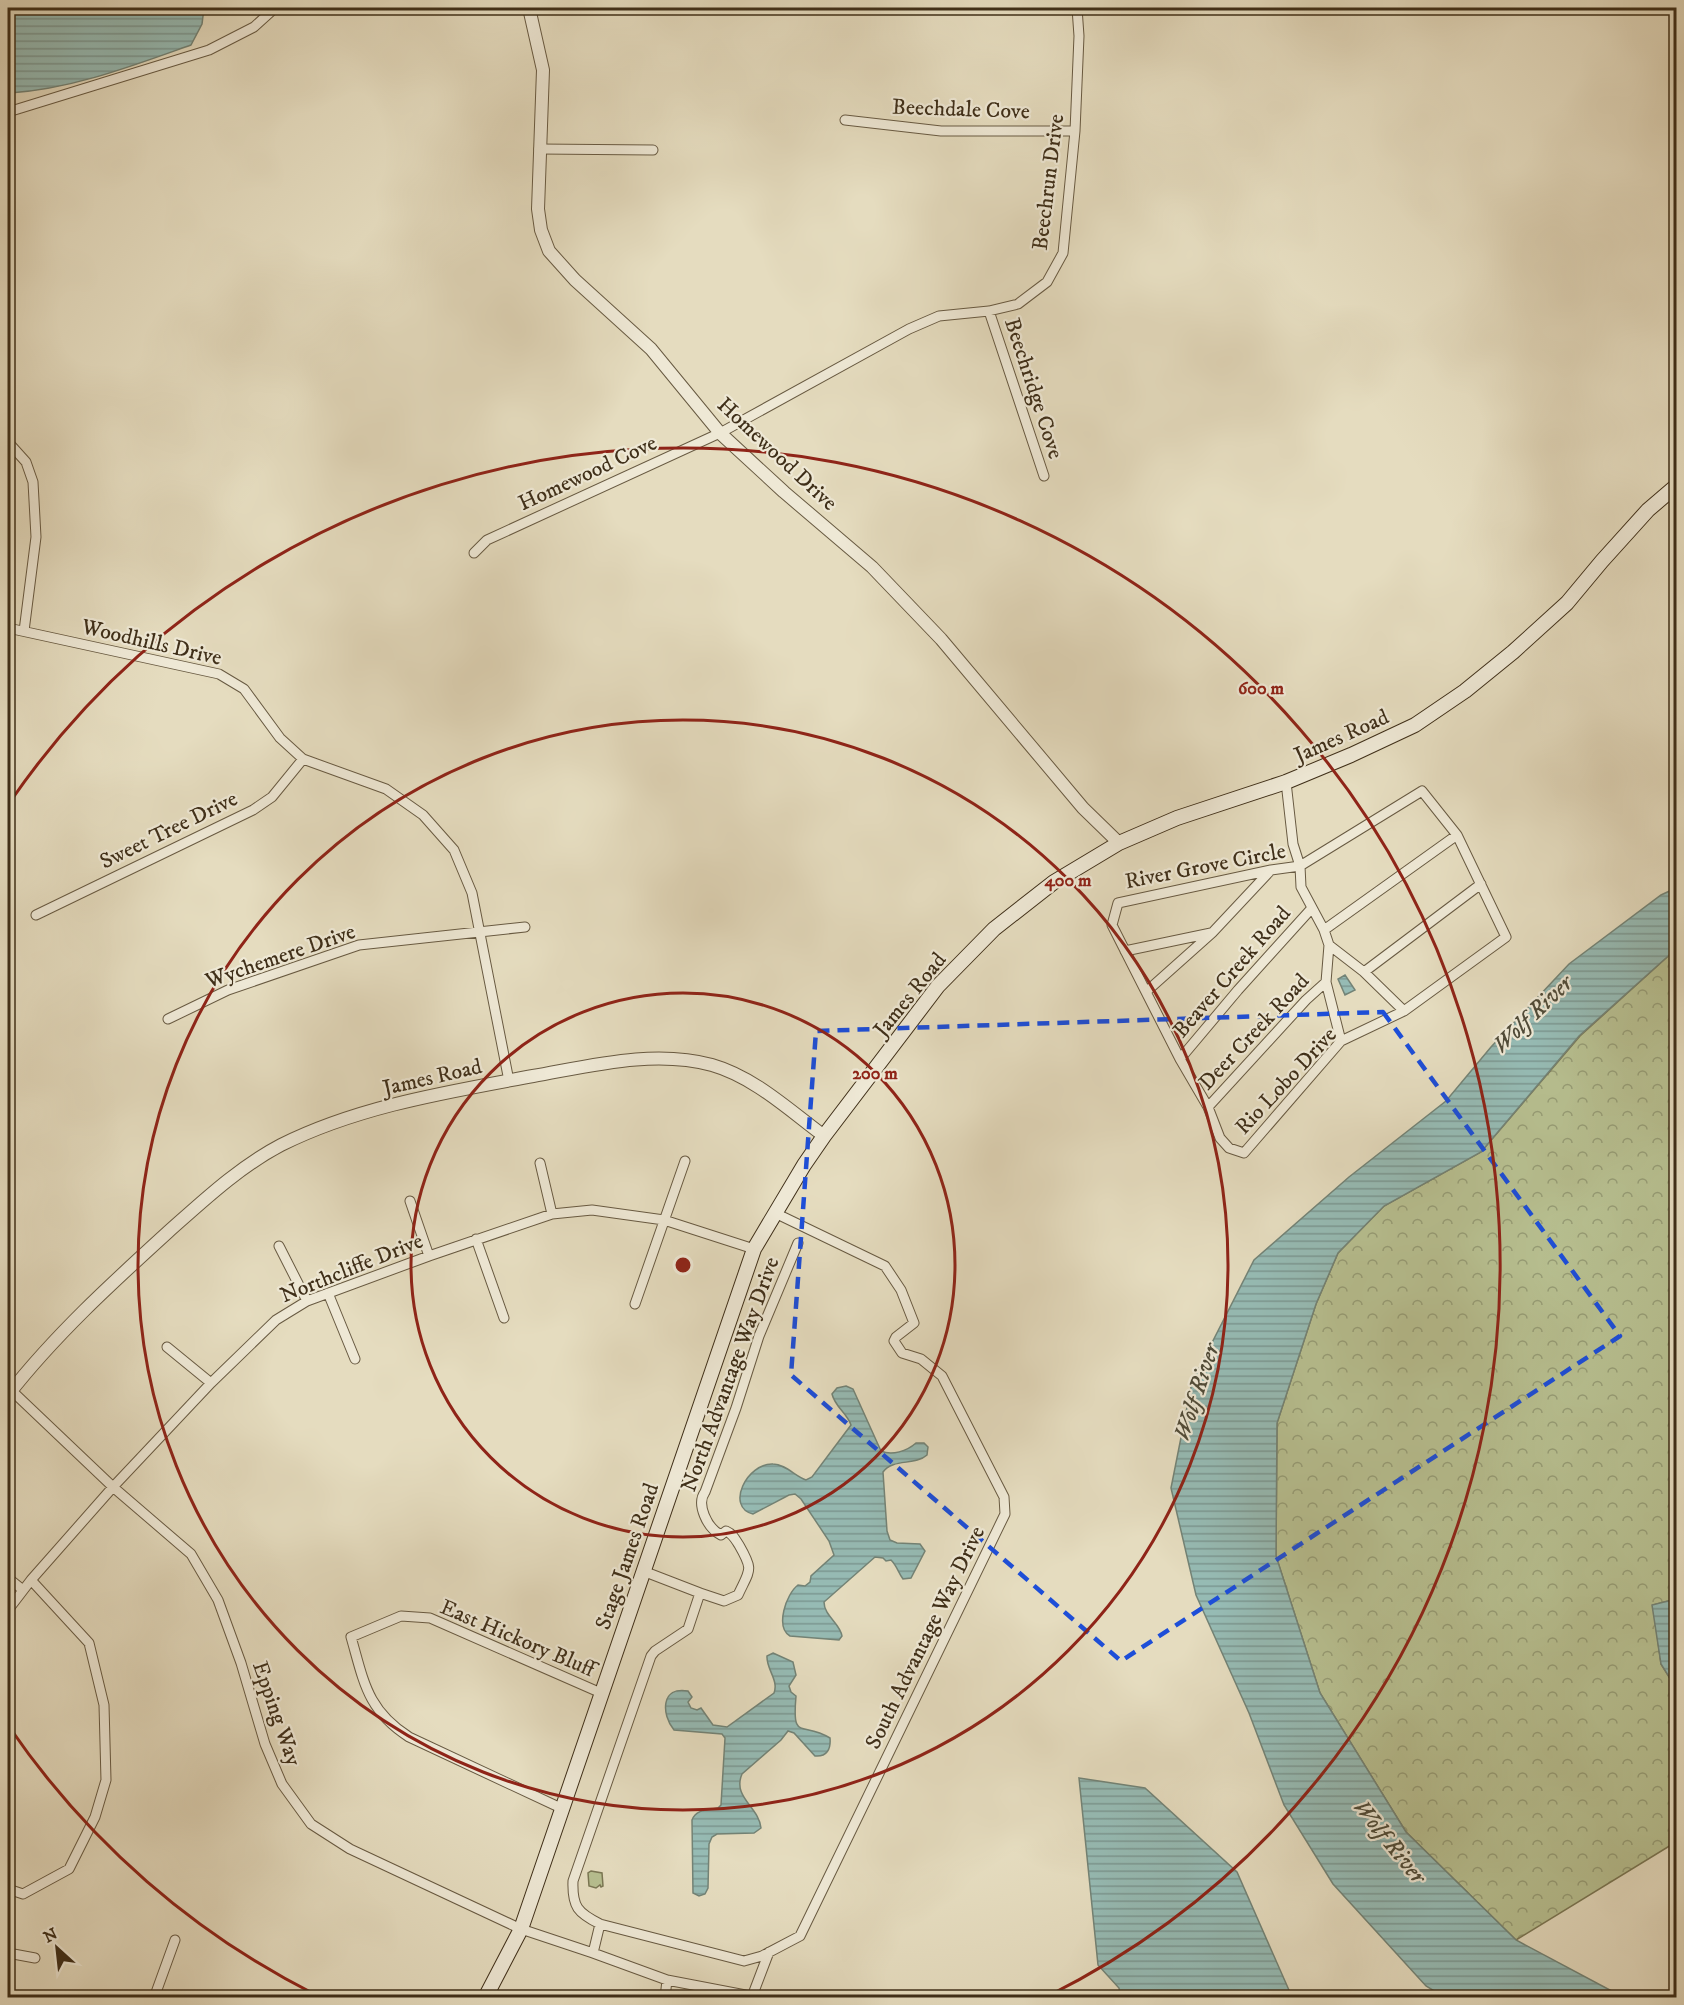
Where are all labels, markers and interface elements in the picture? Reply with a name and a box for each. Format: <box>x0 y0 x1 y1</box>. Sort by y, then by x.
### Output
street label: Beechdale Cove <box>892 94 1030 125</box>
street label: Beechrun Drive <box>1027 112 1070 252</box>
street label: Beechridge Cove <box>998 315 1069 462</box>
street label: Homewood Drive <box>711 392 843 517</box>
street label: Homewood Cove <box>514 430 661 517</box>
street label: Woodhills Drive <box>78 613 224 672</box>
text: 600 m <box>1238 678 1285 700</box>
street label: James Road <box>1288 704 1393 770</box>
street label: Sweet Tree Drive <box>95 785 242 875</box>
street label: River Grove Circle <box>1123 838 1288 895</box>
text: 400 m <box>1043 870 1092 892</box>
street label: Beaver Creek Road <box>1167 900 1297 1043</box>
street label: Wychemere Drive <box>201 918 359 995</box>
street label: James Road <box>867 947 952 1044</box>
water label: Wolf River <box>1486 967 1581 1060</box>
street label: Deer Creek Road <box>1193 968 1315 1096</box>
street label: Rio Lobo Drive <box>1230 1022 1343 1140</box>
street label: James Road <box>378 1053 485 1102</box>
text: 200 m <box>852 1063 898 1085</box>
street label: Northcliffe Drive <box>276 1227 427 1309</box>
street label: North Advantage Way Drive <box>675 1253 786 1496</box>
centre of rings <box>673 1255 693 1275</box>
water label: Wolf River <box>1167 1338 1227 1445</box>
street label: Stage James Road <box>590 1480 665 1633</box>
street label: South Advantage Way Drive <box>860 1522 991 1754</box>
street label: East Hickory Bluff <box>436 1594 602 1685</box>
street label: Epping Way <box>246 1658 307 1770</box>
water label: Wolf River <box>1346 1793 1434 1892</box>
north arrow <box>27 1918 87 1978</box>
text: N <box>40 1924 61 1947</box>

